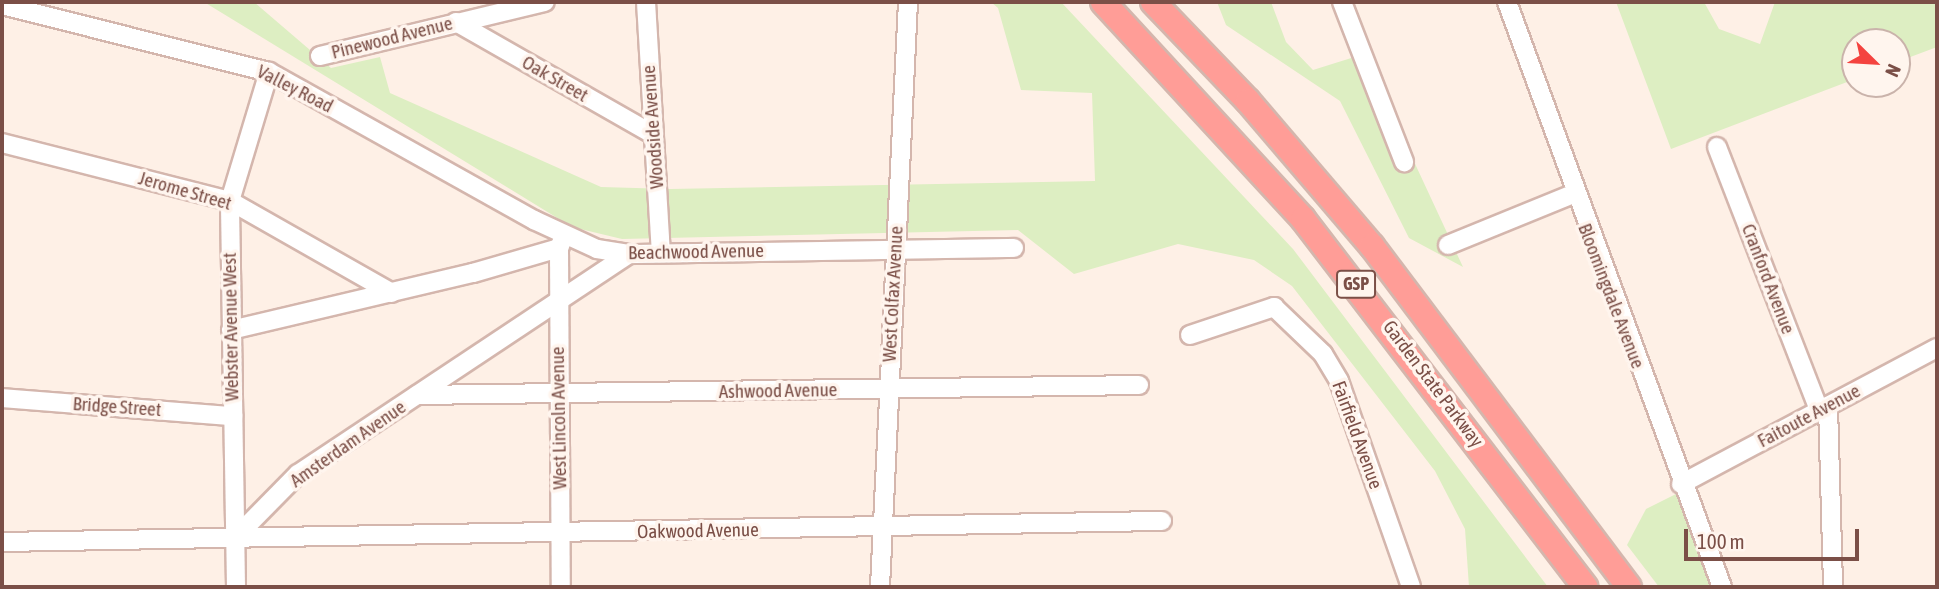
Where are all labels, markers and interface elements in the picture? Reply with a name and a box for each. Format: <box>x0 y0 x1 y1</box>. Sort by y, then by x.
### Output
street label: Pinewood Avenue <box>329 12 455 64</box>
north arrow <box>1841 28 1911 98</box>
street label: Oak Street <box>518 51 592 107</box>
street label: Valley Road <box>253 60 337 118</box>
text: N <box>1881 61 1906 80</box>
street label: Woodside Avenue <box>637 64 669 190</box>
street label: Jerome Street <box>136 167 234 215</box>
street label: Bloomingdale Avenue <box>1573 220 1649 372</box>
street label: Cranford Avenue <box>1737 221 1799 337</box>
street label: West Colfax Avenue <box>878 225 908 363</box>
street label: Beachwood Avenue <box>628 239 764 265</box>
street label: Webster Avenue West <box>218 252 244 402</box>
road number: GSP <box>1335 270 1377 298</box>
street label: Garden State Parkway <box>1378 316 1488 452</box>
street label: West Lincoln Avenue <box>546 346 572 490</box>
street label: Fairfield Avenue <box>1327 378 1387 492</box>
street label: Ashwood Avenue <box>719 379 837 403</box>
street label: Faitoute Avenue <box>1754 379 1864 453</box>
street label: Bridge Street <box>72 393 162 421</box>
street label: Amsterdam Avenue <box>286 396 410 492</box>
scale bar <box>1687 516 1862 560</box>
street label: Oakwood Avenue <box>637 519 759 543</box>
text: 100 m <box>1697 529 1745 553</box>

